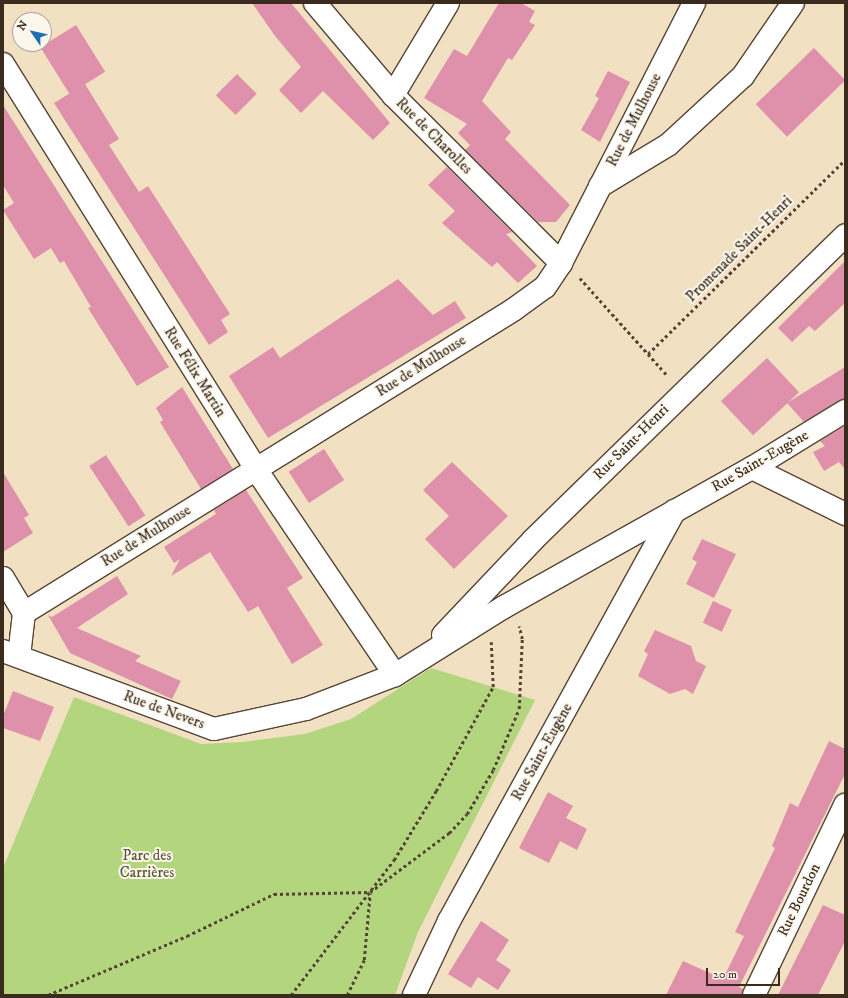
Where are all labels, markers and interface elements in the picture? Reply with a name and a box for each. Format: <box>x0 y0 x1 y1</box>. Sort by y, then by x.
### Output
north arrow <box>12 12 52 52</box>
text: N <box>15 18 31 34</box>
street label: Rue de Mulhouse <box>603 70 665 170</box>
street label: Rue de Charolles <box>392 94 476 178</box>
street label: Promenade Saint-Henri <box>682 192 796 306</box>
street label: Rue Félix Martin <box>160 324 230 420</box>
street label: Rue de Mulhouse <box>373 331 469 401</box>
street label: Rue Saint-Henri <box>590 401 672 483</box>
street label: Rue Saint-Eugène <box>708 426 812 496</box>
street label: Rue de Mulhouse <box>98 501 194 571</box>
street label: Rue de Nevers <box>121 687 207 733</box>
street label: Rue Saint-Eugène <box>508 700 576 804</box>
park label: Parc des Carrières <box>120 846 174 881</box>
street label: Rue Bourdon <box>774 861 824 939</box>
scale bar <box>708 960 782 986</box>
text: 20 m <box>713 967 737 982</box>

